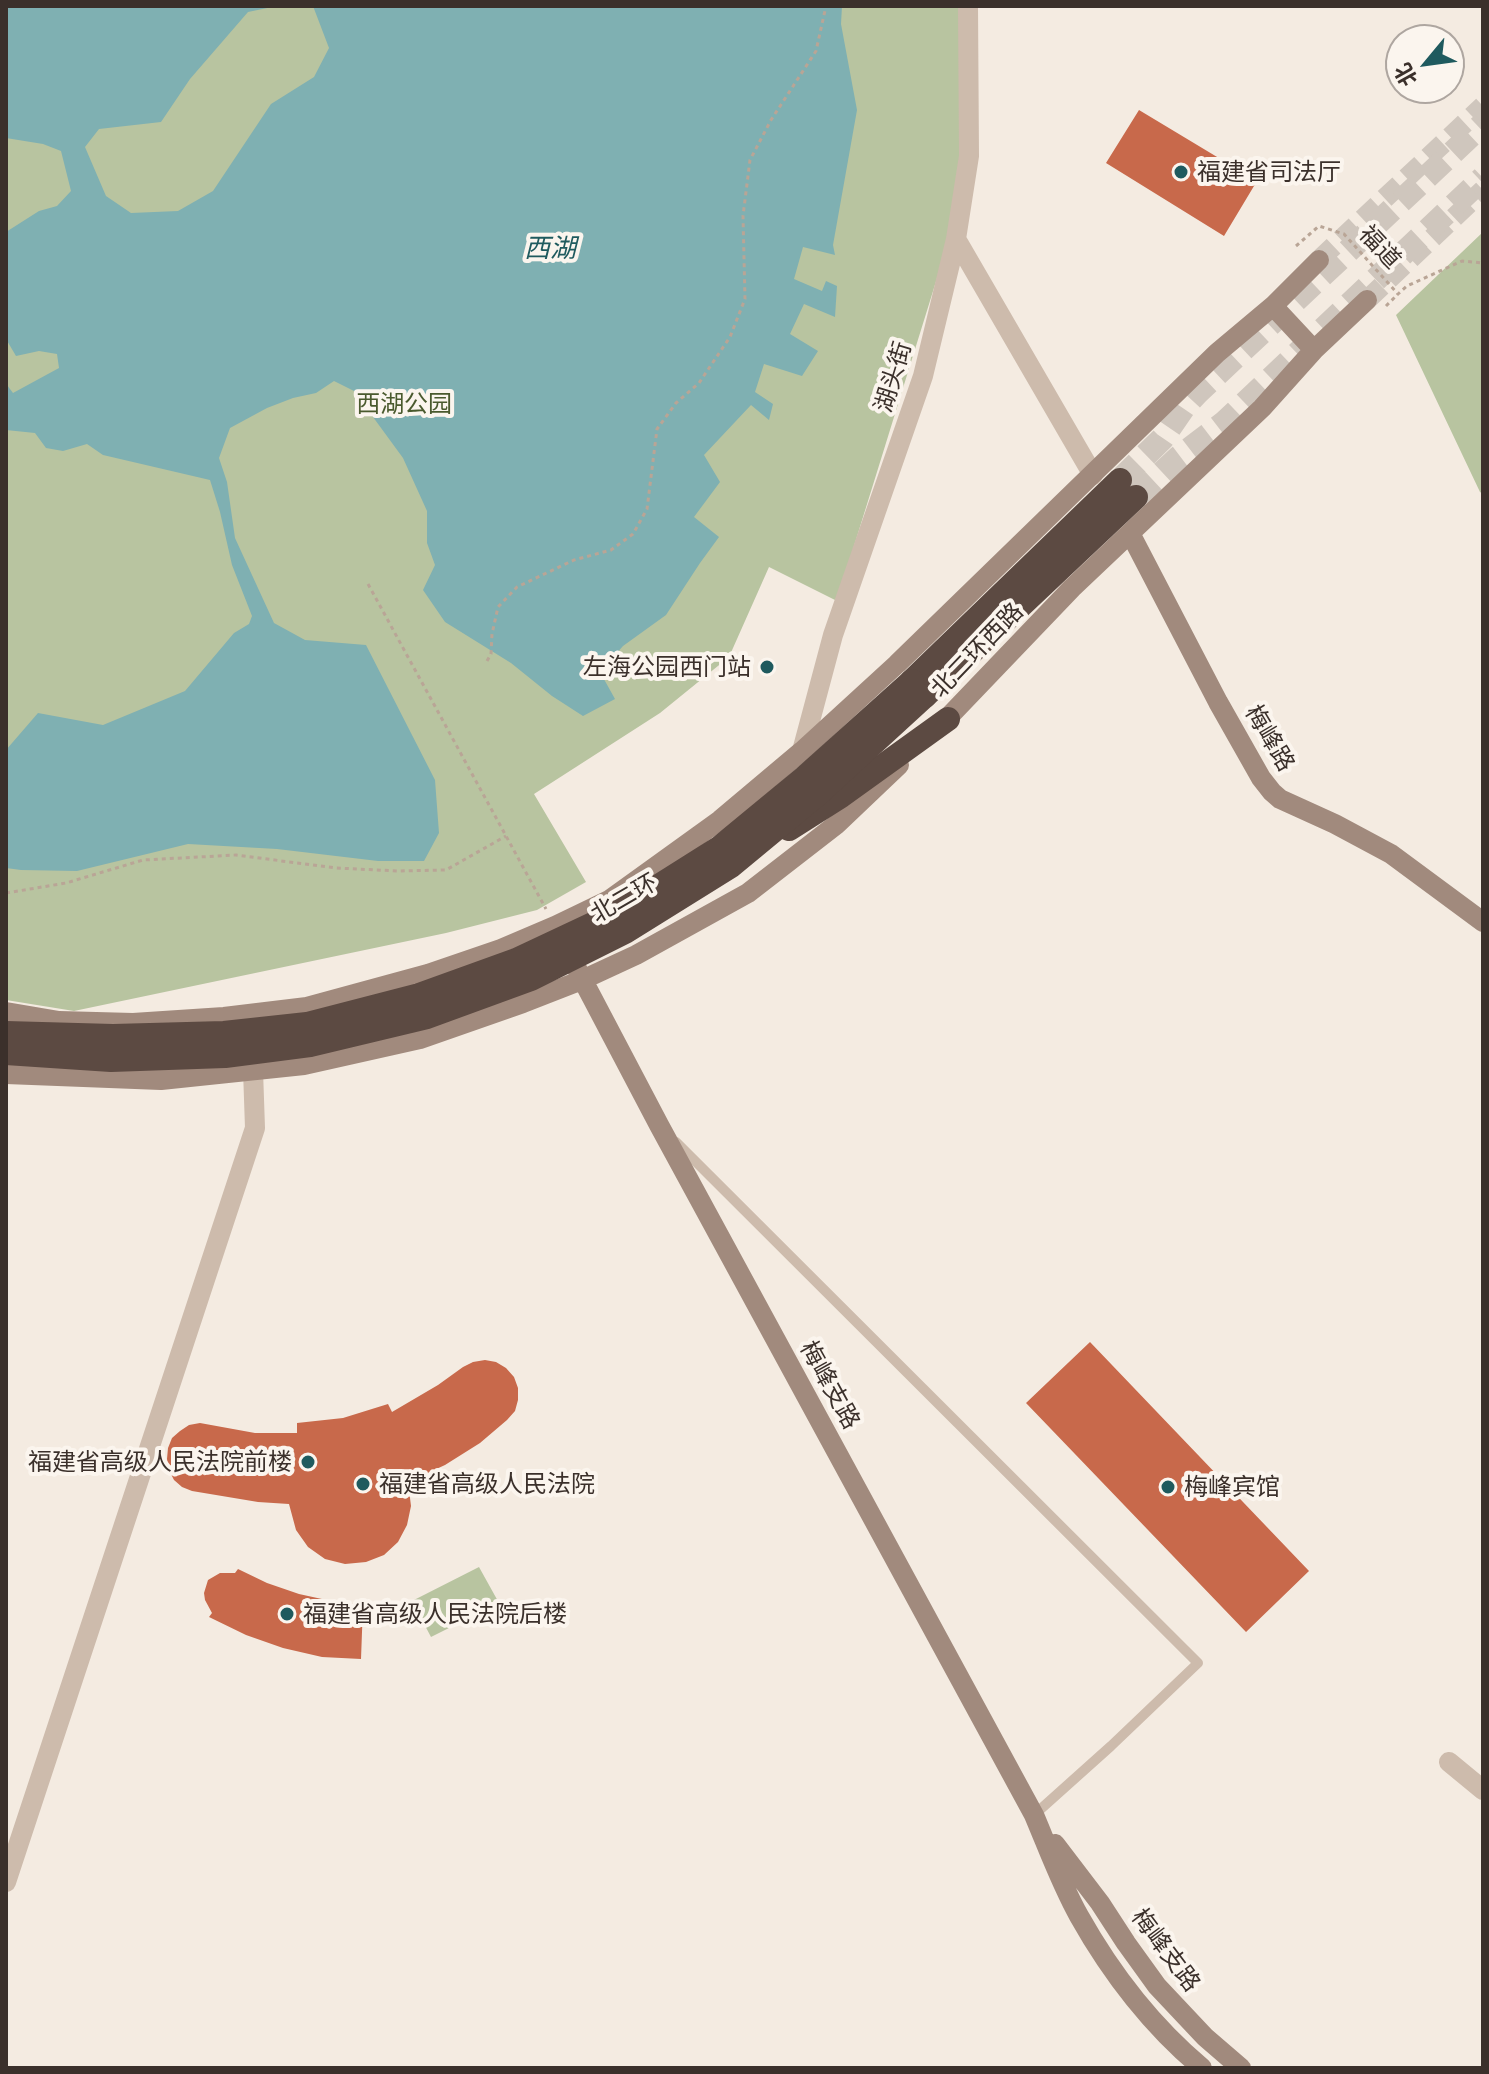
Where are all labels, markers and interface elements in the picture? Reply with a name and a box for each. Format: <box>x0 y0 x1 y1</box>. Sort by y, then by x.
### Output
north arrow <box>1385 24 1465 104</box>
text: 北 <box>1388 59 1422 91</box>
place label: 福建省司法厅 <box>1197 158 1341 186</box>
marker: 福建省司法厅 <box>1172 163 1190 181</box>
street label: 福道 <box>1353 220 1407 274</box>
water label: 西湖 <box>524 232 576 264</box>
street label: 湖头街 <box>869 338 917 416</box>
park label: 西湖公园 <box>356 390 452 418</box>
street label: 北二环西路 <box>925 597 1029 703</box>
place label: 左海公园西门站 <box>583 653 751 681</box>
marker: 左海公园西门站 <box>758 658 776 676</box>
street label: 梅峰路 <box>1239 700 1301 776</box>
street label: 北二环 <box>586 868 662 928</box>
street label: 梅峰支路 <box>794 1336 866 1434</box>
place label: 福建省高级人民法院前楼 <box>28 1448 292 1476</box>
marker: 福建省高级人民法院前楼 <box>299 1453 317 1471</box>
place label: 福建省高级人民法院 <box>379 1470 595 1498</box>
place label: 梅峰宾馆 <box>1184 1473 1280 1501</box>
marker: 福建省高级人民法院 <box>354 1475 372 1493</box>
marker: 梅峰宾馆 <box>1159 1478 1177 1496</box>
place label: 福建省高级人民法院后楼 <box>303 1600 567 1628</box>
marker: 福建省高级人民法院后楼 <box>278 1605 296 1623</box>
street label: 梅峰支路 <box>1126 1903 1206 1997</box>

